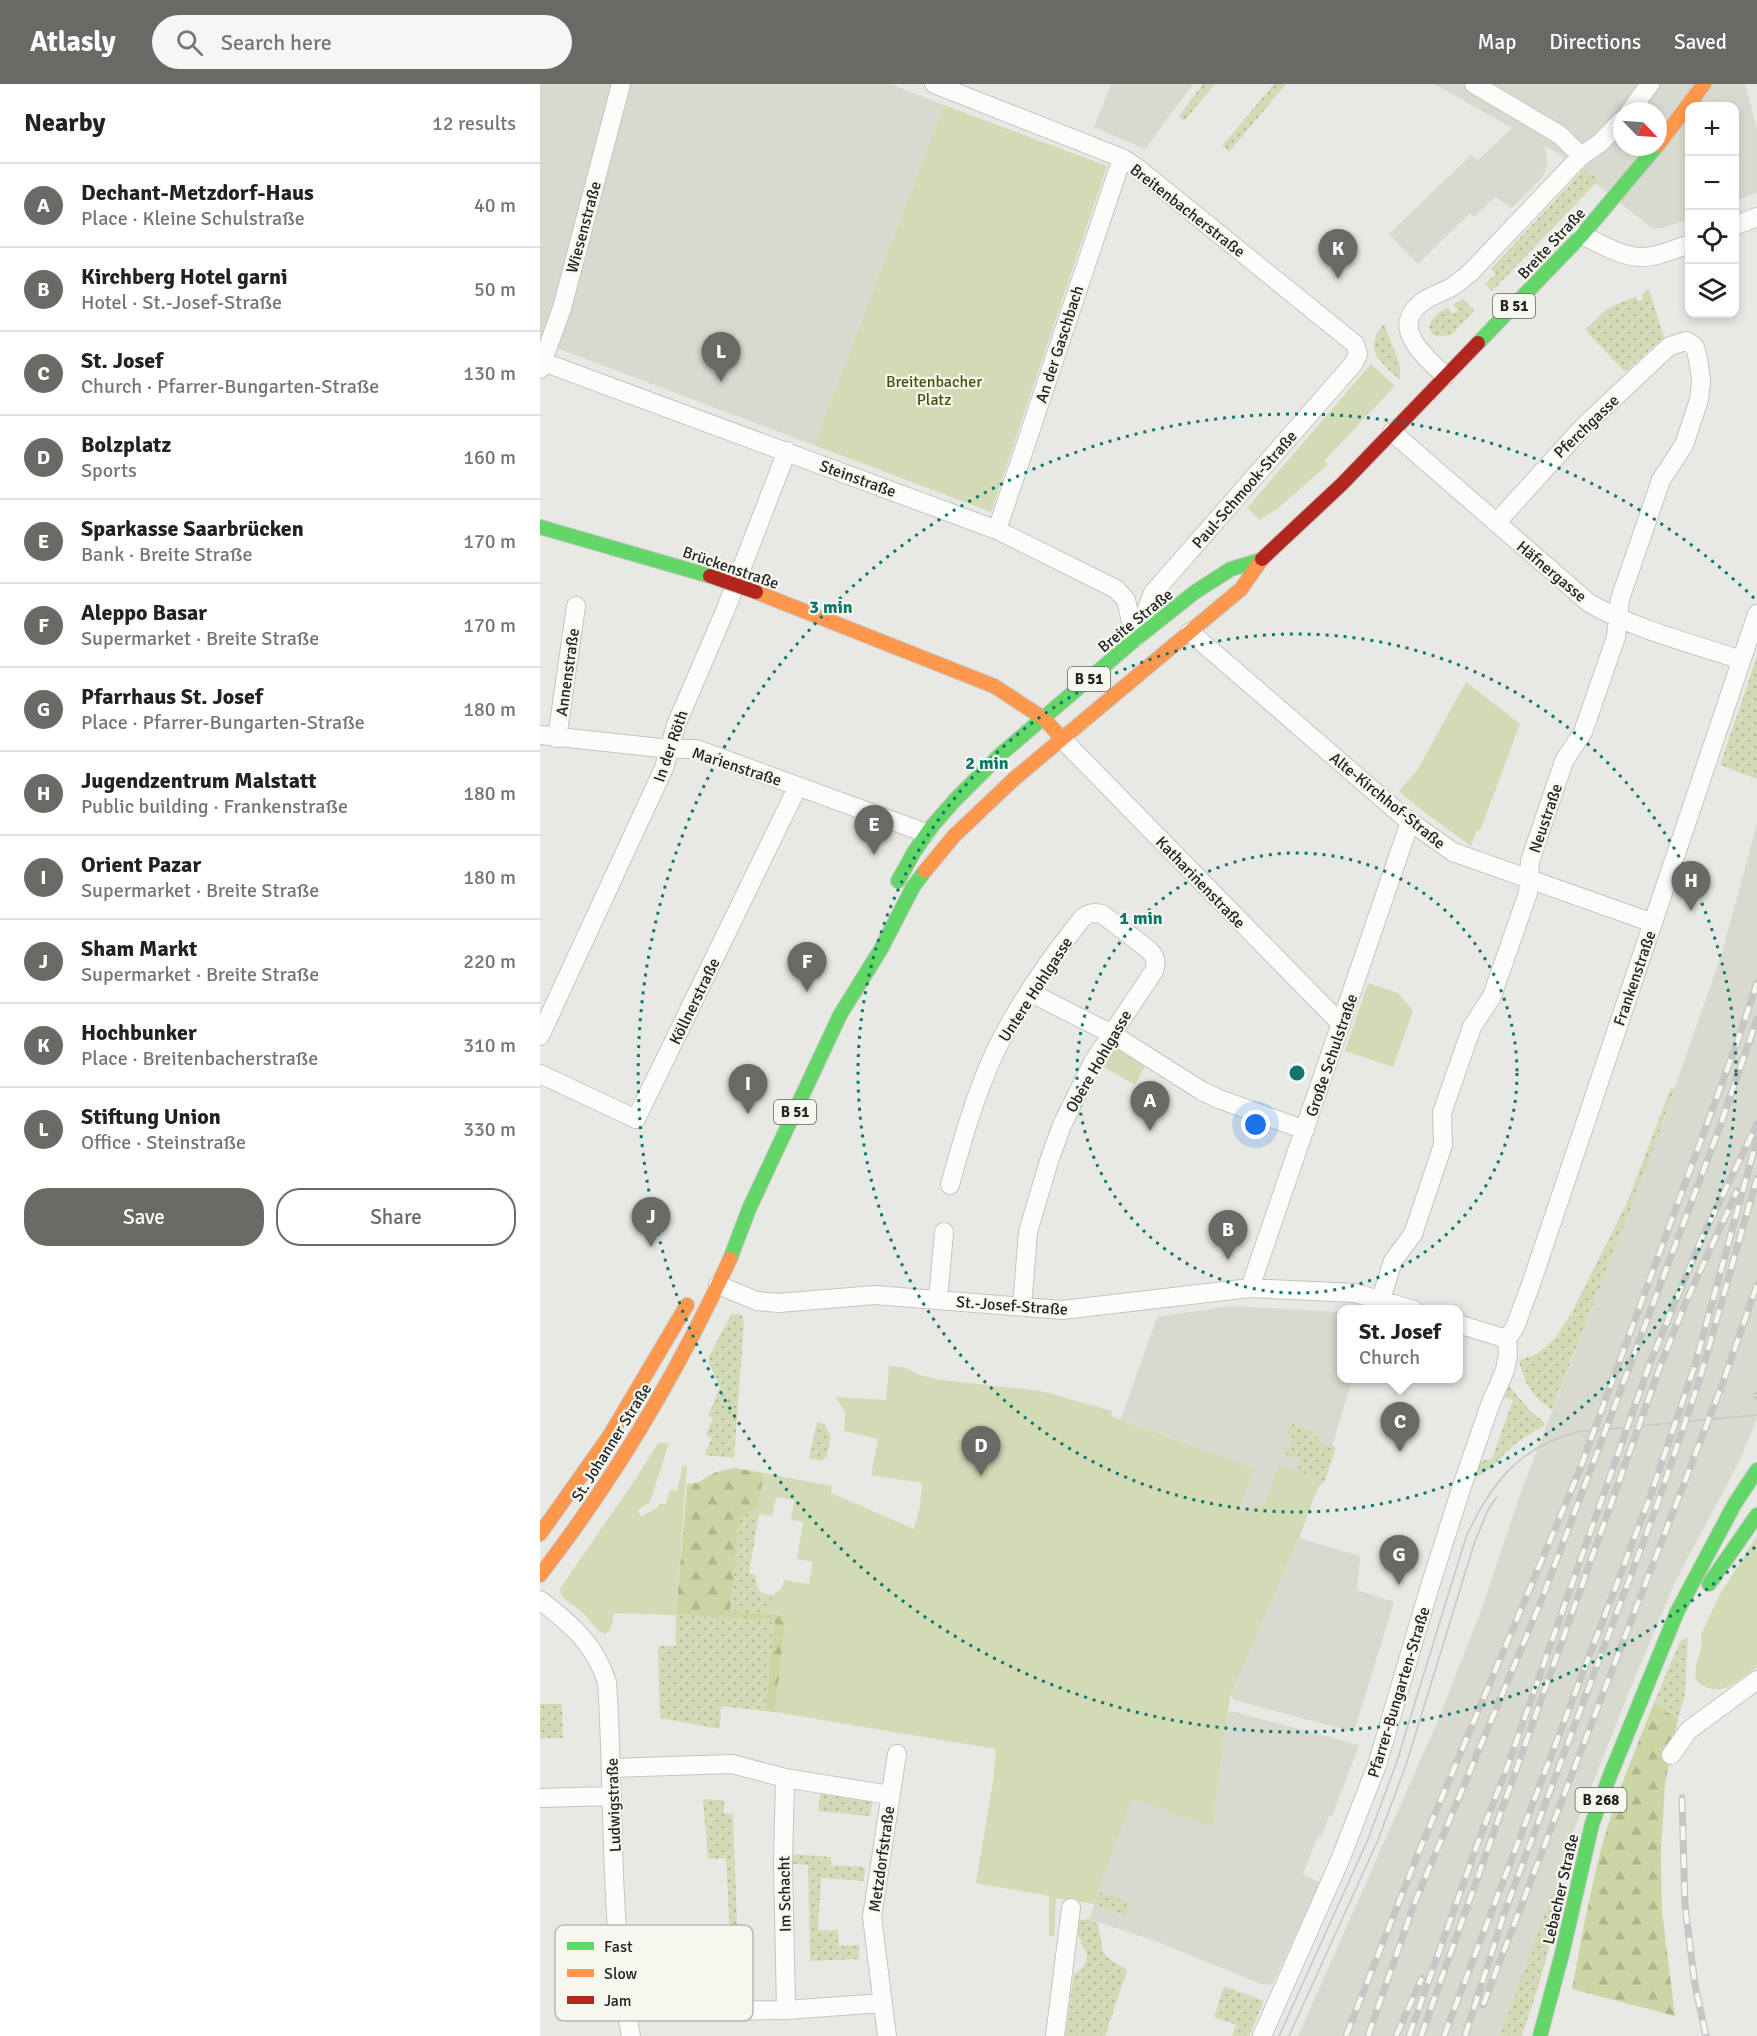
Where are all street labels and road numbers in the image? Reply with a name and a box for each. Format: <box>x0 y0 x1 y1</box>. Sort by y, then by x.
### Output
street label: Breitenbacherstraße <box>1126 160 1249 262</box>
street label: Wiesenstraße <box>562 179 606 275</box>
street label: Breite Straße <box>1513 204 1590 284</box>
street label: An der Gaschbach <box>1032 283 1088 406</box>
road number: B 51 <box>1493 294 1535 318</box>
street label: Pferchgasse <box>1550 391 1623 463</box>
street label: Paul-Schmook-Straße <box>1188 427 1301 553</box>
street label: Steinstraße <box>817 456 899 502</box>
street label: Häfnergasse <box>1512 537 1590 607</box>
street label: Brückenstraße <box>680 542 781 594</box>
street label: Breite Straße <box>1094 584 1177 657</box>
street label: Annenstraße <box>552 627 584 717</box>
road number: B 51 <box>1068 667 1110 691</box>
street label: In der Röth <box>649 708 693 785</box>
street label: Marienstraße <box>689 743 784 791</box>
street label: Alte-Kirchhof-Straße <box>1325 748 1449 854</box>
street label: Neustraße <box>1525 781 1567 856</box>
street label: Katharinenstraße <box>1151 832 1249 933</box>
street label: Frankenstraße <box>1609 928 1661 1029</box>
street label: Untere Hohlgasse <box>995 933 1077 1046</box>
street label: Köllnerstraße <box>665 955 724 1048</box>
street label: Große Schulstraße <box>1302 991 1362 1119</box>
street label: Obere Hohlgasse <box>1061 1007 1136 1116</box>
road number: B 51 <box>774 1100 816 1124</box>
street label: St.-Josef-Straße <box>955 1292 1068 1320</box>
street label: St. Johanner Straße <box>567 1380 656 1505</box>
street label: Pfarrer-Bungarten-Straße <box>1363 1604 1435 1780</box>
street label: Ludwigstraße <box>602 1758 626 1852</box>
road number: B 268 <box>1576 1788 1626 1812</box>
street label: Metzdorfstraße <box>865 1805 899 1913</box>
street label: Lebacher Straße <box>1539 1832 1583 1946</box>
street label: Im Schacht <box>774 1855 796 1932</box>

